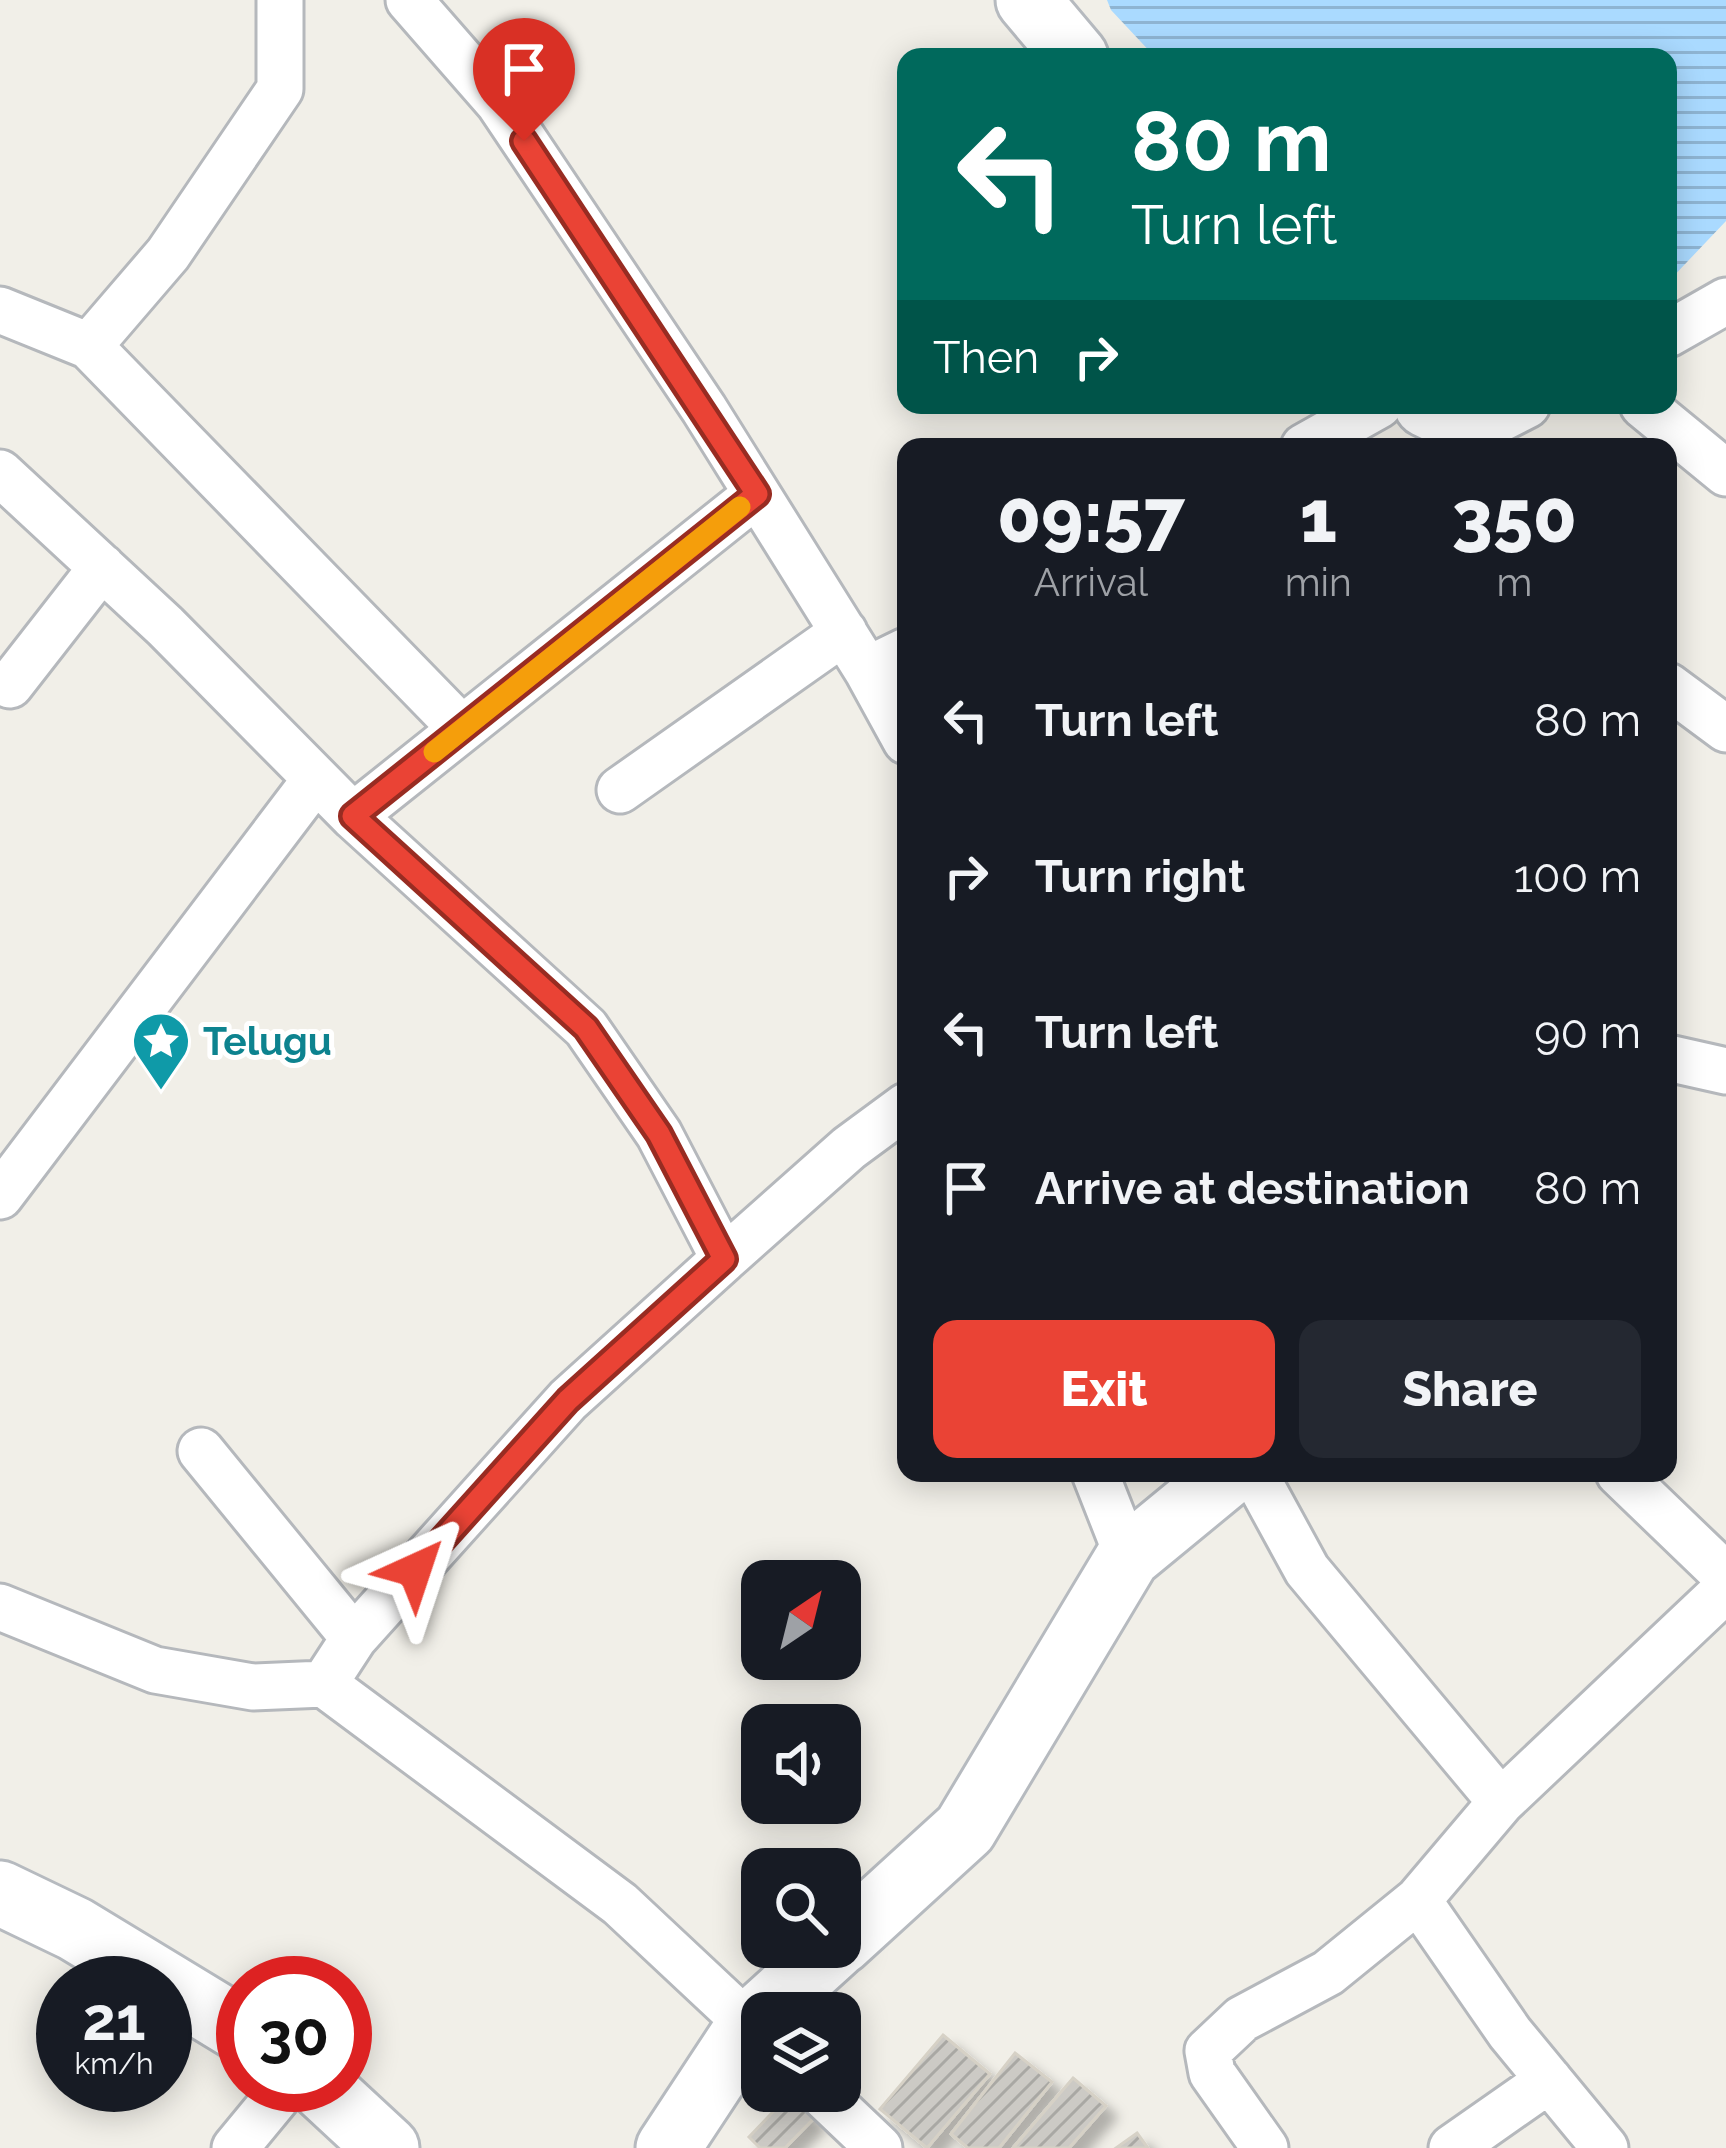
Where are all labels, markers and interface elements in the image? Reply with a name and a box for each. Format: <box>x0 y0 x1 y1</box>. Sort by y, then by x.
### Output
pin <box>473 18 575 141</box>
icon: arrive <box>491 36 557 102</box>
text: 80 m <box>1131 92 1332 191</box>
icon: left <box>933 96 1089 252</box>
text: Turn left <box>1131 193 1338 257</box>
icon: right <box>1063 324 1129 390</box>
text: Then <box>933 331 1039 384</box>
text: 09:57 <box>997 474 1185 559</box>
text: 1 <box>1300 474 1337 559</box>
text: 350 <box>1452 474 1577 559</box>
text: Arrival <box>1034 559 1148 605</box>
text: min <box>1285 559 1352 605</box>
text: m <box>1496 559 1532 605</box>
icon: left <box>933 687 999 753</box>
text: Turn left <box>1035 694 1218 747</box>
text: 80 m <box>1534 694 1641 747</box>
icon: right <box>933 843 999 909</box>
text: Turn right <box>1035 850 1245 903</box>
text: 100 m <box>1514 850 1641 903</box>
icon: left <box>933 999 999 1065</box>
text: Turn left <box>1035 1006 1218 1059</box>
text: 90 m <box>1534 1006 1641 1059</box>
place icon: Telugu <box>130 1010 192 1092</box>
place label: Telugu <box>203 1018 332 1064</box>
icon: arrive <box>933 1155 999 1221</box>
text: Arrive at destination <box>1035 1162 1470 1215</box>
text: 80 m <box>1534 1162 1641 1215</box>
button: Exit <box>933 1320 1275 1458</box>
button: Share <box>1299 1320 1641 1458</box>
position arrow <box>352 1507 478 1633</box>
north arrow <box>741 1560 861 1680</box>
map controls <box>741 1560 861 2112</box>
button: sound <box>741 1704 861 1824</box>
button: search <box>741 1848 861 1968</box>
speed limit sign: 30 <box>216 1956 372 2112</box>
text: 21 <box>82 1984 146 2054</box>
button: layers <box>741 1992 861 2112</box>
text: km/h <box>74 2046 154 2081</box>

